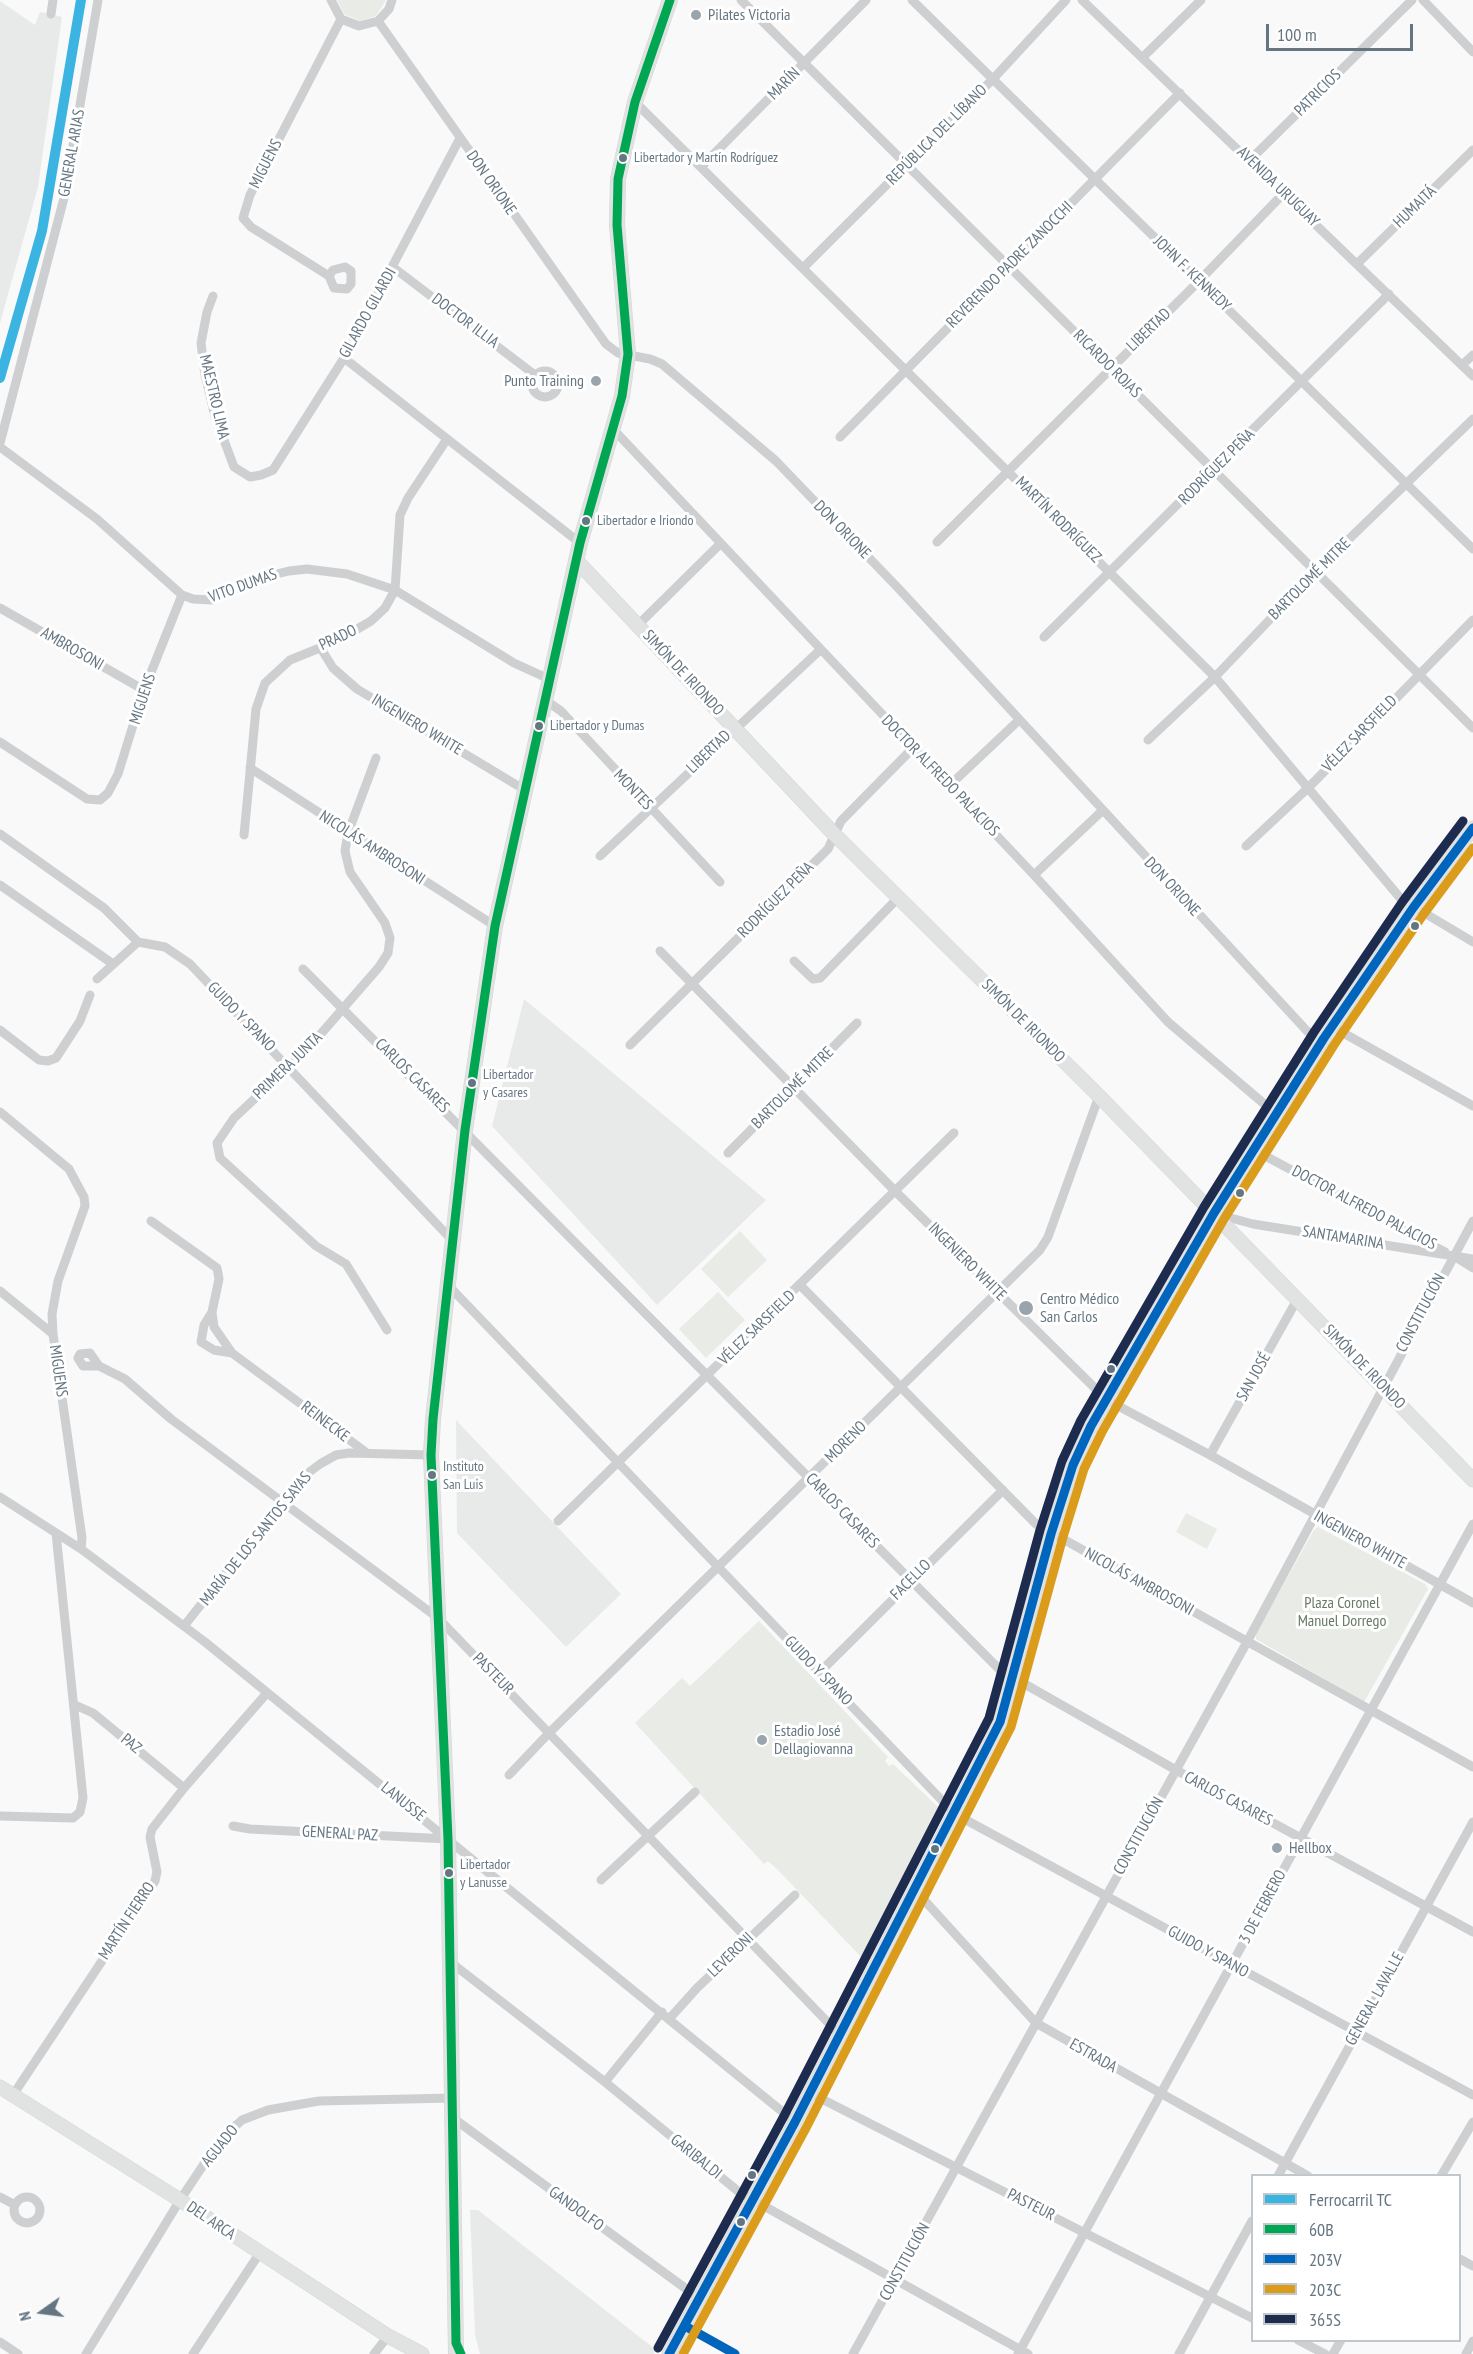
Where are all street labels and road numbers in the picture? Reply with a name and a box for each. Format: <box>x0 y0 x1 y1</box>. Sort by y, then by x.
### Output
street label: MARÍN <box>764 64 804 104</box>
street label: PATRICIOS <box>1291 66 1345 120</box>
street label: REPÚBLICA DEL LÍBANO <box>883 81 991 189</box>
street label: GENERAL ARIAS <box>55 108 89 198</box>
street label: MIGUENS <box>246 136 286 192</box>
street label: AVENIDA URUGUAY <box>1233 143 1323 231</box>
street label: DON ORIONE <box>462 147 520 219</box>
street label: HUMAITÁ <box>1390 182 1440 232</box>
street label: REVERENDO PADRE ZANOCCHI <box>943 198 1077 332</box>
street label: JOHN F. KENNEDY <box>1149 232 1235 316</box>
street label: GILARDO GILARDI <box>335 265 401 361</box>
street label: DOCTOR ILLIA <box>428 290 502 352</box>
street label: LIBERTAD <box>1123 304 1175 356</box>
street label: RICARDO ROJAS <box>1069 326 1145 402</box>
street label: MAESTRO LIMA <box>195 353 233 441</box>
street label: RODRÍGUEZ PEÑA <box>1175 425 1259 509</box>
street label: MARTÍN RODRÍGUEZ <box>1011 473 1105 567</box>
street label: DON ORIONE <box>810 497 874 563</box>
street label: BARTOLOMÉ MITRE <box>1265 534 1355 624</box>
street label: VITO DUMAS <box>206 565 280 607</box>
street label: PRADO <box>316 621 360 655</box>
street label: AMBROSONI <box>37 623 107 675</box>
street label: SIMÓN DE IRIONDO <box>638 626 728 720</box>
street label: MIGUENS <box>126 671 160 727</box>
street label: INGENIERO WHITE <box>368 690 466 760</box>
street label: VÉLEZ SARSFIELD <box>1319 692 1401 776</box>
street label: DOCTOR ALFREDO PALACIOS <box>877 711 1003 841</box>
street label: LIBERTAD <box>683 726 735 778</box>
street label: MONTES <box>609 766 657 814</box>
street label: NICOLÁS AMBROSONI <box>316 807 428 889</box>
street label: DON ORIONE <box>1140 854 1204 920</box>
street label: RODRÍGUEZ PEÑA <box>734 858 818 942</box>
street label: SIMÓN DE IRIONDO <box>977 975 1069 1067</box>
street label: GUIDO Y SPANO <box>203 978 279 1056</box>
street label: PRIMERA JUNTA <box>249 1028 327 1104</box>
street label: CARLOS CASARES <box>371 1035 453 1117</box>
street label: BARTOLOMÉ MITRE <box>748 1043 838 1133</box>
street label: DOCTOR ALFREDO PALACIOS <box>1288 1162 1440 1254</box>
street label: INGENIERO WHITE <box>924 1219 1010 1305</box>
street label: SANTAMARINA <box>1301 1222 1385 1254</box>
street label: CONSTITUCIÓN <box>1392 1271 1450 1355</box>
street label: VÉLEZ SARSFIELD <box>715 1287 799 1369</box>
street label: SIMÓN DE IRIONDO <box>1319 1321 1409 1413</box>
street label: MIGUENS <box>45 1344 71 1398</box>
street label: SAN JOSÉ <box>1233 1349 1275 1405</box>
street label: REINECKE <box>297 1398 353 1446</box>
street label: MORENO <box>821 1417 871 1467</box>
street label: MARÍA DE LOS SANTOS SAYAS <box>196 1468 316 1610</box>
street label: CARLOS CASARES <box>801 1469 883 1553</box>
street label: INGENIERO WHITE <box>1310 1507 1410 1573</box>
street label: NICOLÁS AMBROSONI <box>1081 1544 1197 1620</box>
street label: FACELLO <box>887 1556 935 1604</box>
street label: GUIDO Y SPANO <box>780 1632 856 1710</box>
street label: PASTEUR <box>468 1649 518 1699</box>
street label: PAZ <box>117 1730 145 1758</box>
street label: CARLOS CASARES <box>1181 1768 1275 1830</box>
street label: LANUSSE <box>377 1778 429 1826</box>
street label: CONSTITUCIÓN <box>1110 1794 1168 1878</box>
street label: GENERAL PAZ <box>302 1822 378 1846</box>
street label: 3 DE FEBRERO <box>1236 1867 1290 1947</box>
street label: MARTÍN FIERRO <box>95 1879 159 1963</box>
street label: GUIDO Y SPANO <box>1164 1922 1252 1982</box>
street label: LEVERONI <box>704 1929 758 1981</box>
street label: GENERAL LAVALLE <box>1342 1949 1408 2049</box>
street label: ESTRADA <box>1066 2035 1120 2077</box>
street label: AGUADO <box>197 2121 243 2171</box>
street label: GARIBALDI <box>666 2130 726 2184</box>
street label: GANDOLFO <box>545 2183 607 2235</box>
street label: PASTEUR <box>1004 2185 1058 2225</box>
street label: DEL ARCA <box>183 2198 239 2244</box>
street label: CONSTITUCIÓN <box>876 2220 934 2304</box>

